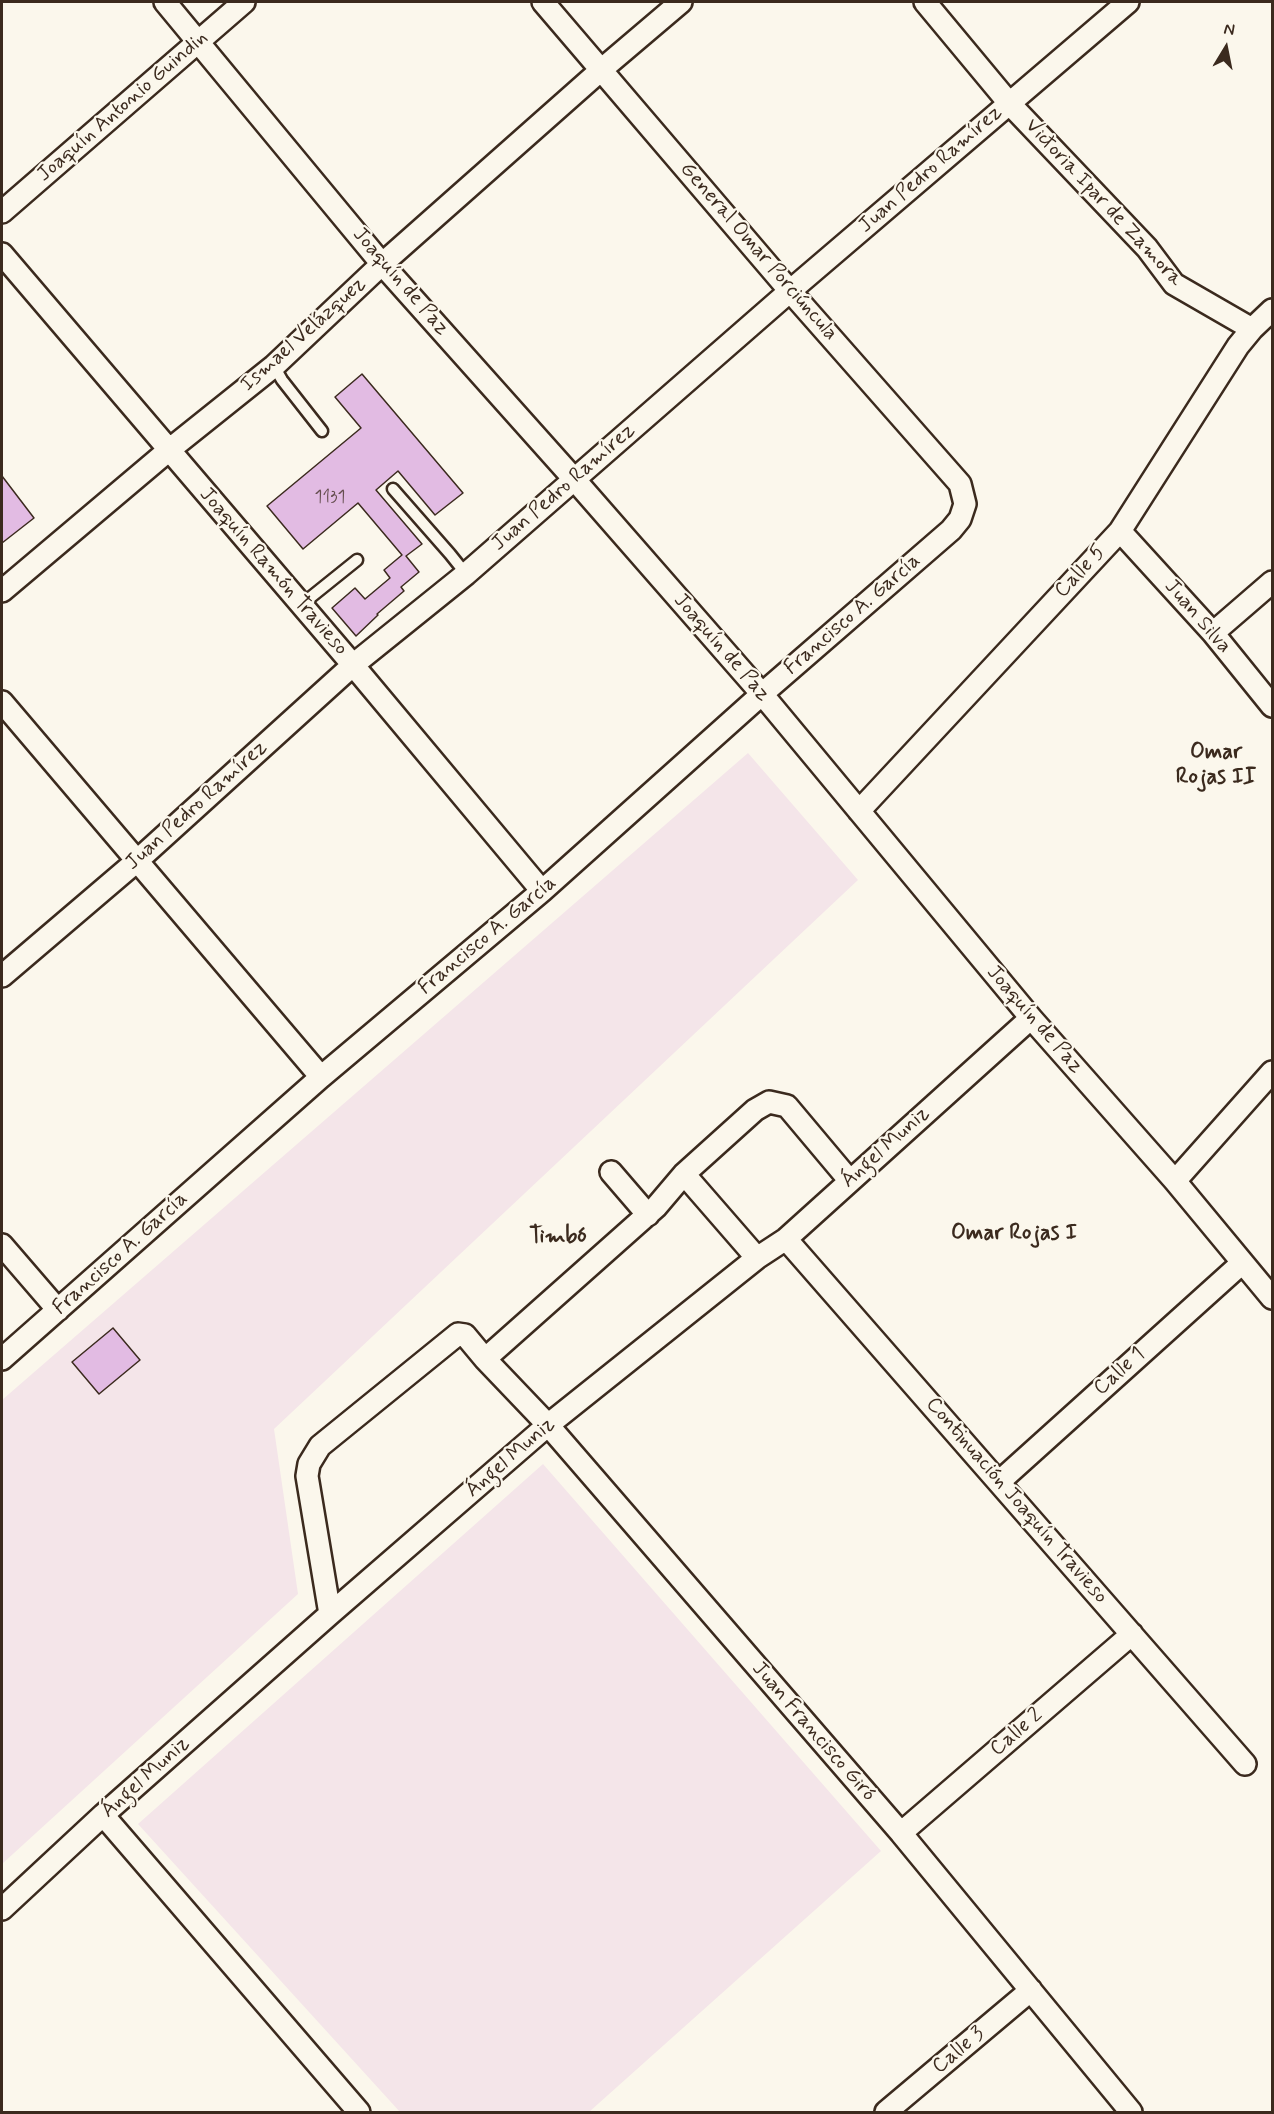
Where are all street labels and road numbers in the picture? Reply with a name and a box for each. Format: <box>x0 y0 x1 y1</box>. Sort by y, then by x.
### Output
street label: Joaquín Antonio Guindin <box>32 26 214 188</box>
street label: Juan Pedro Ramírez <box>854 101 1008 239</box>
street label: Victoria Ipar de Zamora <box>1019 114 1187 292</box>
street label: General Omar Porciúncula <box>674 158 842 346</box>
street label: Joaquín de Paz <box>346 223 454 341</box>
street label: Ismael Velázquez <box>236 272 372 398</box>
street label: Juan Pedro Ramírez <box>487 419 641 557</box>
street label: Joaquín Ramón Travieso <box>193 483 353 661</box>
street label: Calle 5 <box>1050 540 1112 604</box>
street label: Francisco A. García <box>780 549 926 681</box>
street label: Juan Silva <box>1158 575 1236 659</box>
street label: Joaquín de Paz <box>667 589 775 707</box>
street label: Juan Pedro Ramírez <box>121 736 273 876</box>
street label: Francisco A. García <box>414 871 562 1001</box>
street label: Joaquín de Paz <box>980 961 1088 1079</box>
street label: Ángel Muniz <box>837 1102 935 1194</box>
street label: Francisco A. García <box>48 1187 194 1321</box>
street label: Calle 1 <box>1089 1342 1151 1402</box>
street label: Continuación Joaquín Travieso <box>920 1393 1112 1609</box>
street label: Ángel Muniz <box>461 1412 561 1504</box>
street label: Juan Francisco Giró <box>745 1657 881 1807</box>
street label: Calle 2 <box>986 1703 1048 1763</box>
street label: Ángel Muniz <box>97 1732 195 1824</box>
street label: Calle 3 <box>928 2022 990 2080</box>

